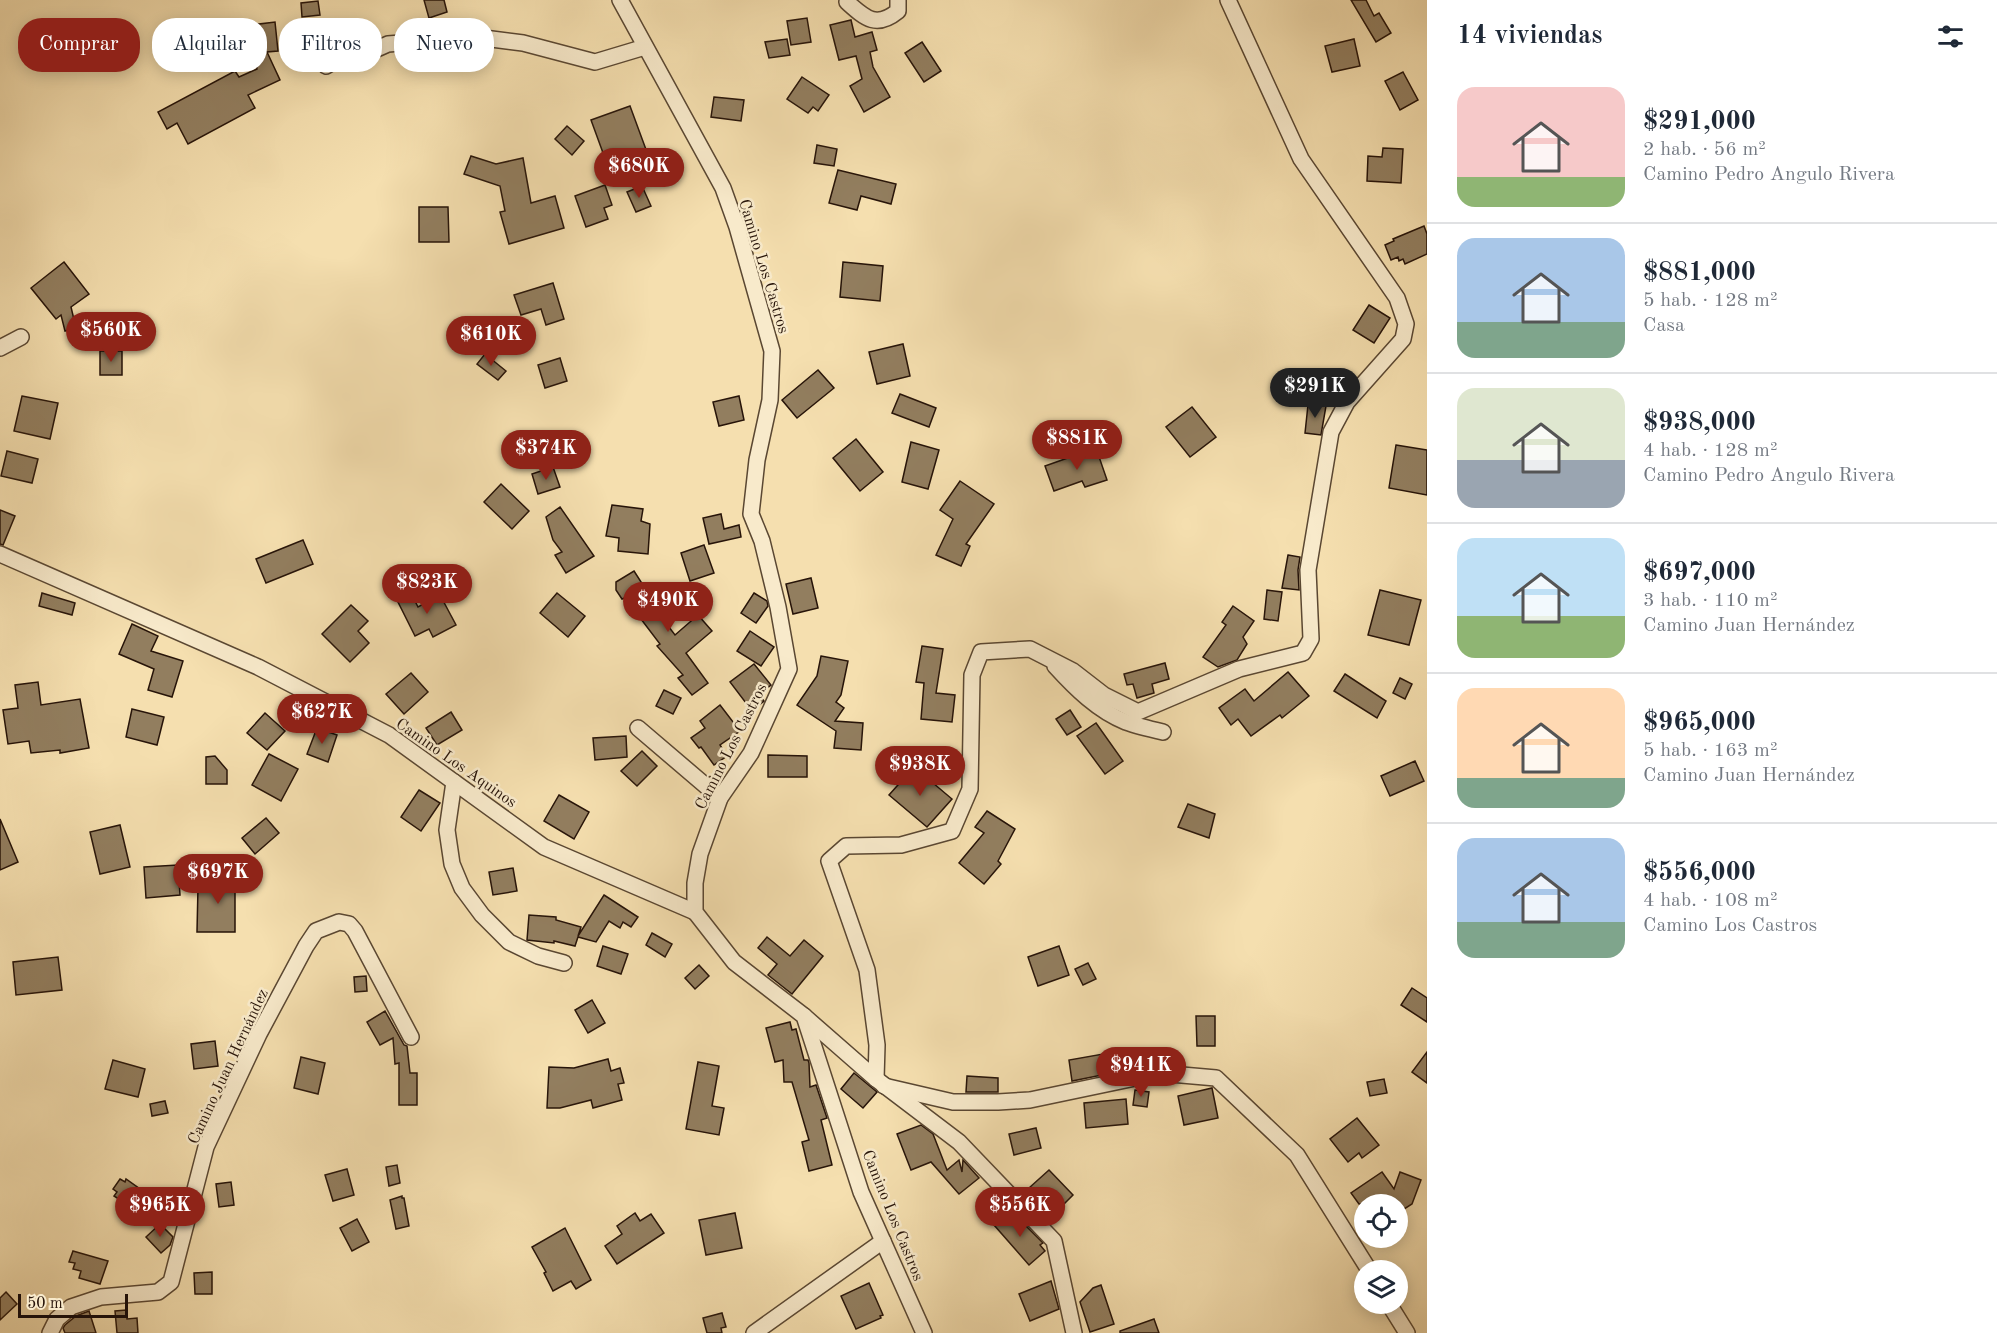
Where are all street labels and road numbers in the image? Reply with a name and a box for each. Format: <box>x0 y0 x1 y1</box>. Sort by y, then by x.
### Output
street label: Camino Los Castros <box>735 198 791 336</box>
street label: Camino Los Castros <box>693 681 771 813</box>
street label: Camino Los Aquinos <box>393 716 519 811</box>
street label: Camino Juan Hernández <box>186 987 272 1147</box>
street label: Camino Los Castros <box>859 1148 926 1283</box>

